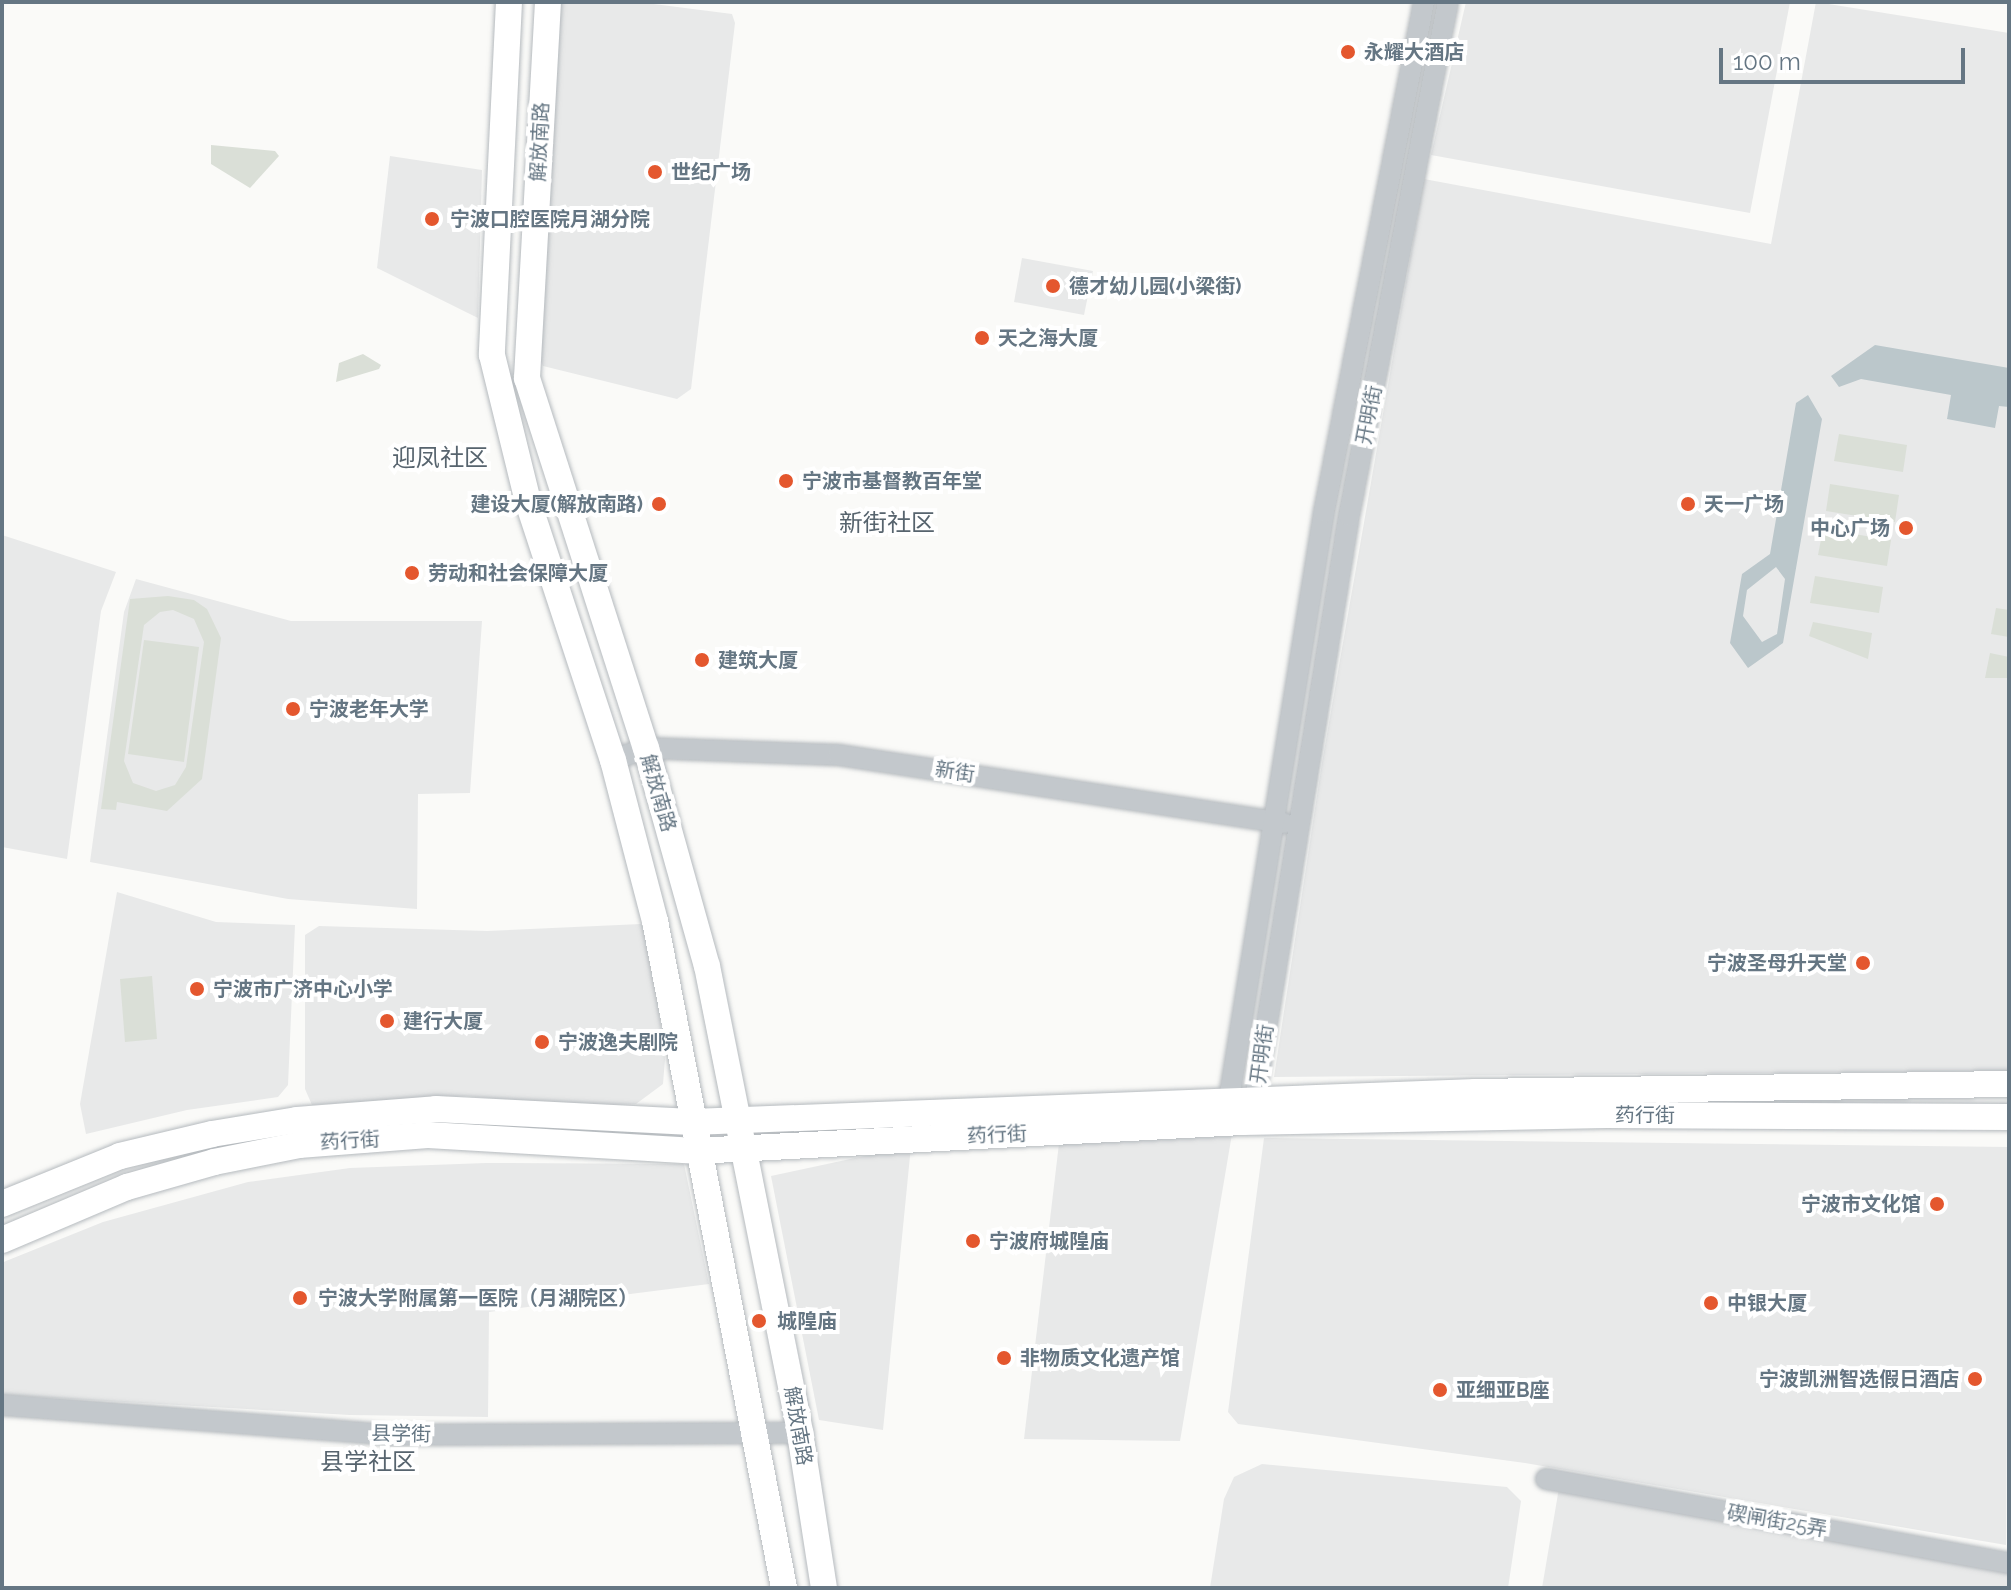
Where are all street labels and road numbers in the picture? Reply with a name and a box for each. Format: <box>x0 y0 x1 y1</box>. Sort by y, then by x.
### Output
street label: 解放南路 <box>526 101 554 183</box>
street label: 开明街 <box>1351 383 1387 447</box>
street label: 解放南路 <box>635 751 681 835</box>
street label: 新街 <box>934 757 976 787</box>
street label: 开明街 <box>1246 1023 1278 1085</box>
street label: 药行街 <box>1615 1103 1675 1127</box>
street label: 药行街 <box>966 1121 1028 1149</box>
street label: 药行街 <box>319 1127 381 1155</box>
street label: 解放南路 <box>779 1385 817 1467</box>
street label: 县学街 <box>371 1421 431 1447</box>
street label: 碶闸街25弄 <box>1725 1500 1829 1542</box>

